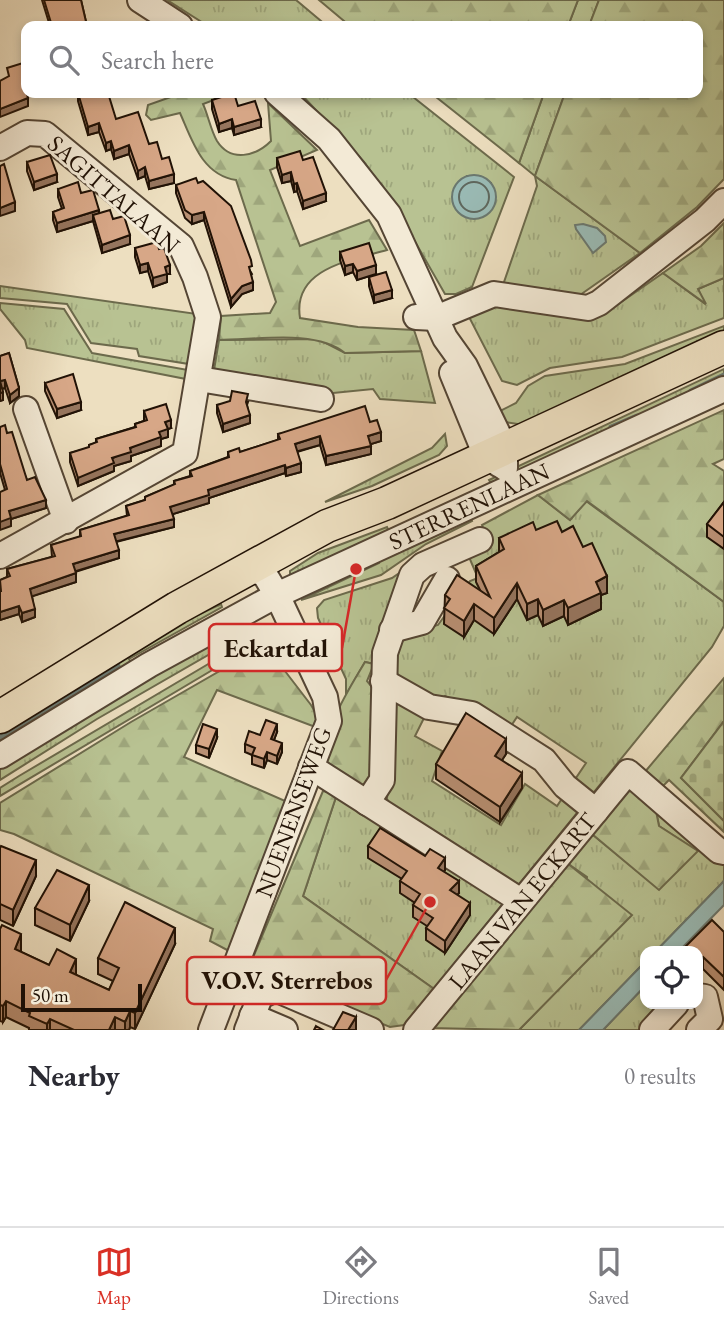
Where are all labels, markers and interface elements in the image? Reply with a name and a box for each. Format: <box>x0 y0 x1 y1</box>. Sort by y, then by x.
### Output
search box <box>21 21 703 98</box>
icon: search <box>45 41 83 79</box>
text: Search here <box>101 43 214 77</box>
street label: SAGITTALAAN <box>41 128 187 260</box>
street label: STERRENLAAN <box>384 455 554 557</box>
callout: Eckartdal <box>209 624 342 671</box>
text: Eckartdal <box>224 631 328 665</box>
street label: NUENENSEWEG <box>248 722 338 902</box>
street label: LAAN VAN ECKART <box>441 806 603 996</box>
map controls <box>640 946 703 1009</box>
button: locate <box>640 946 703 1009</box>
callout: V.O.V. Sterrebos <box>187 957 386 1004</box>
text: V.O.V. Sterrebos <box>201 963 373 997</box>
scale bar <box>21 981 142 1013</box>
text: 50 m <box>32 983 69 1008</box>
text: Nearby <box>28 1056 120 1095</box>
text: 0 results <box>624 1061 696 1091</box>
tab: Map <box>95 1243 133 1310</box>
tab: Directions <box>322 1243 399 1310</box>
tab: Saved <box>588 1243 629 1310</box>

